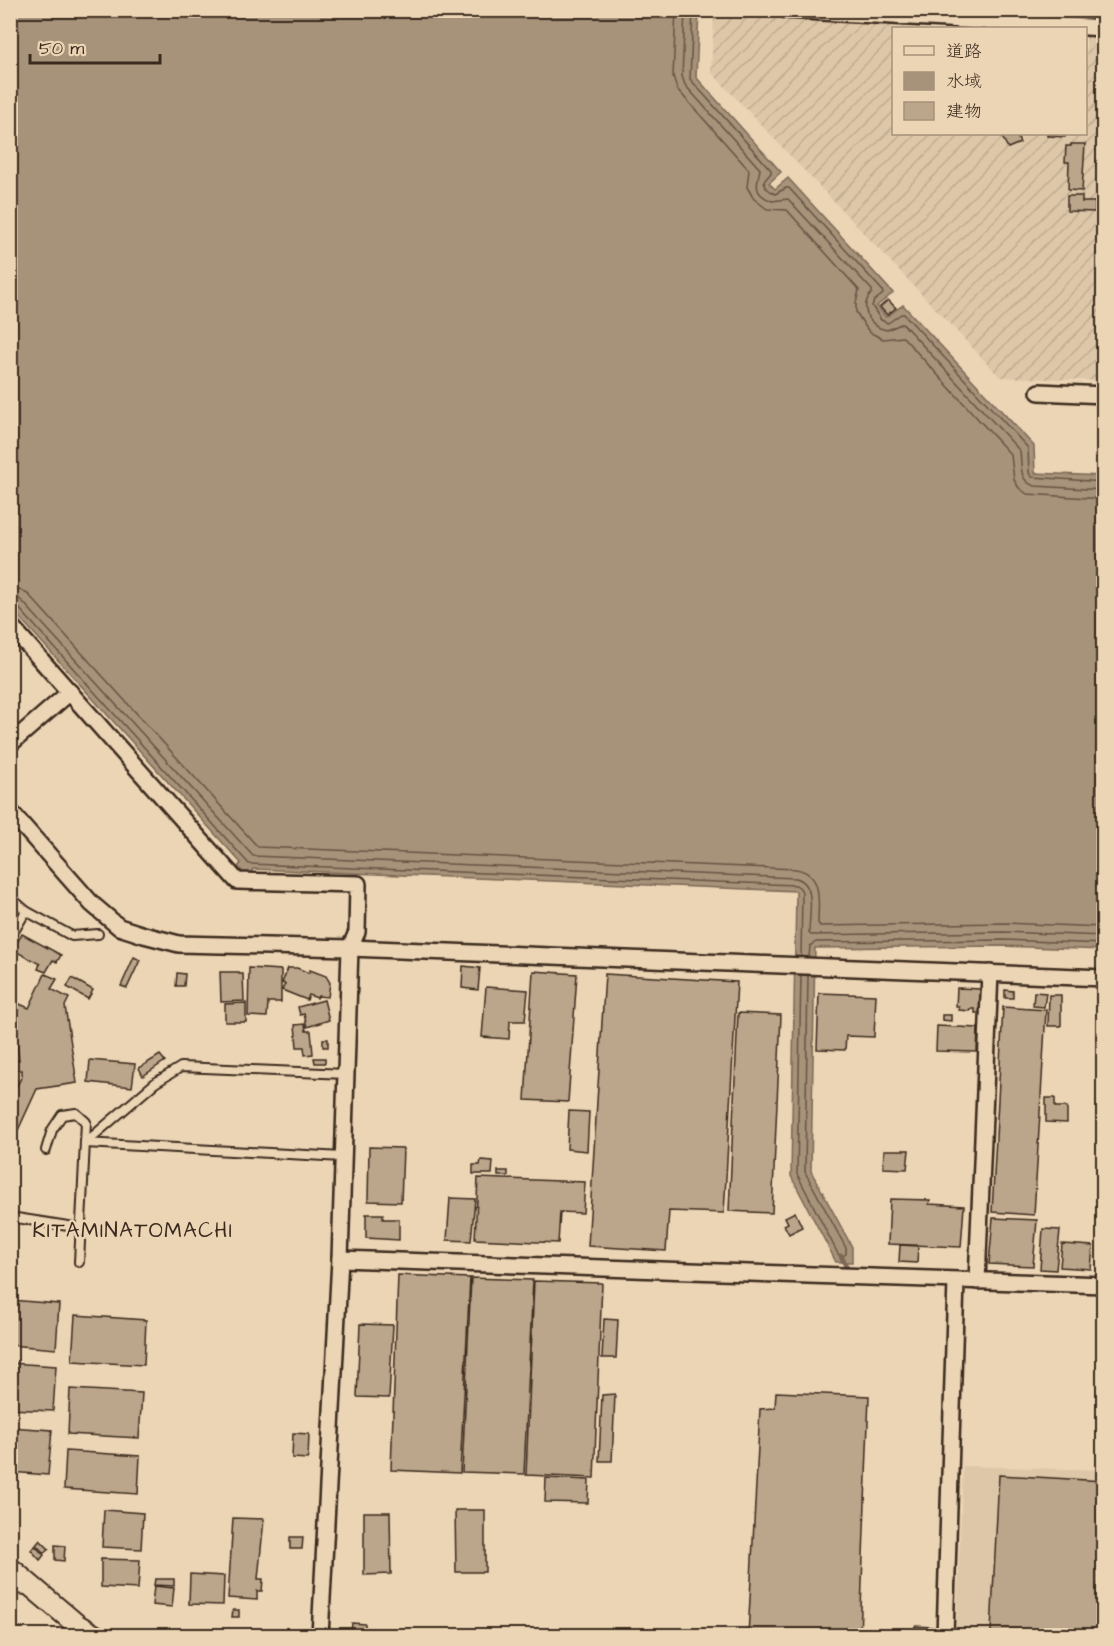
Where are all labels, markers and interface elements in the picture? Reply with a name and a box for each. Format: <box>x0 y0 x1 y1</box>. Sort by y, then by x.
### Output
scale bar <box>30 27 160 65</box>
legend <box>892 27 1087 135</box>
text: 50 m <box>39 36 84 61</box>
text: 道路 <box>946 39 982 64</box>
text: 水域 <box>946 69 982 94</box>
text: 建物 <box>946 99 982 124</box>
district label: KITAMINATOMACHI <box>33 1216 233 1245</box>

